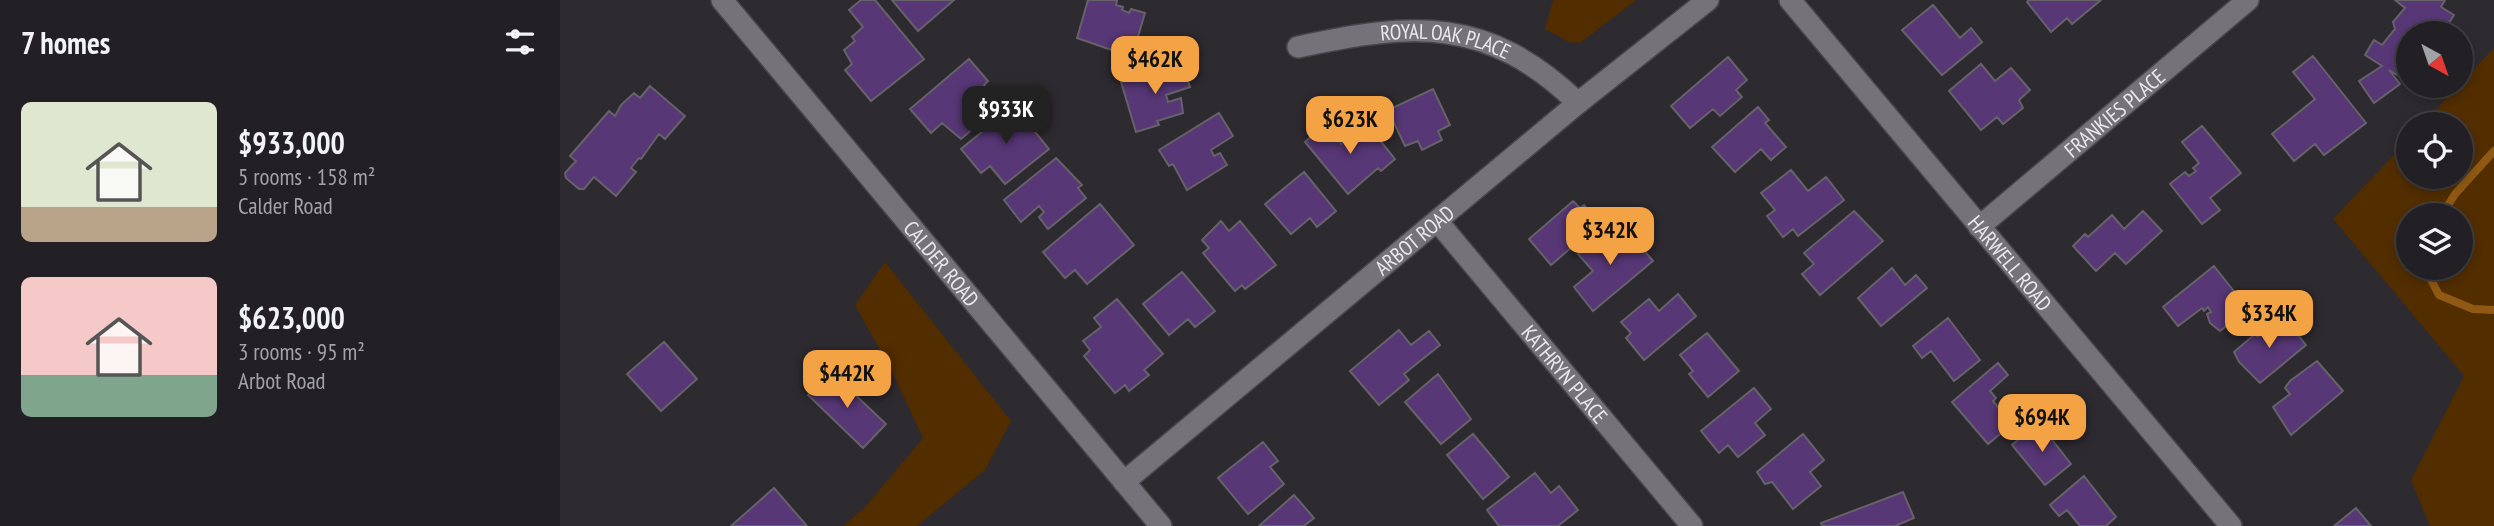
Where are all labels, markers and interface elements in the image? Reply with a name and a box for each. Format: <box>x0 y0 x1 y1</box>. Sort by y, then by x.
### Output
street label: ROYAL OAK PLACE <box>1379 17 1515 65</box>
north arrow <box>2396 21 2473 98</box>
map controls <box>2396 21 2473 280</box>
text: 7 homes <box>21 23 110 62</box>
icon: filters <box>501 23 539 61</box>
pin: $462K <box>1106 36 1204 96</box>
text: $462K <box>1127 44 1183 73</box>
street label: FRANKIES PLACE <box>2058 63 2170 163</box>
pin: $933K <box>957 86 1055 146</box>
text: $933K <box>978 94 1034 123</box>
pin: $623K <box>1301 96 1399 156</box>
text: $623K <box>1322 104 1378 133</box>
button: locate <box>2396 112 2473 189</box>
text: $933,000 <box>238 123 345 162</box>
icon: home <box>77 130 161 214</box>
text: 5 rooms · 158 m² <box>238 162 375 191</box>
text: Calder Road <box>238 191 333 220</box>
street label: ARBOT ROAD <box>1369 199 1459 281</box>
button: layers <box>2396 203 2473 280</box>
pin: $342K <box>1561 208 1659 267</box>
street label: HARWELL ROAD <box>1963 210 2058 316</box>
street label: CALDER ROAD <box>898 215 985 312</box>
text: $342K <box>1582 215 1638 244</box>
pin: $334K <box>2220 290 2318 350</box>
text: $623,000 <box>238 298 345 337</box>
text: $334K <box>2241 298 2297 327</box>
icon: home <box>77 305 161 389</box>
street label: KATHRYN PLACE <box>1516 319 1614 429</box>
text: 3 rooms · 95 m² <box>238 337 365 366</box>
pin: $442K <box>798 350 896 410</box>
text: $442K <box>819 358 875 387</box>
text: Arbot Road <box>238 366 326 395</box>
pin: $694K <box>1993 394 2091 454</box>
text: $694K <box>2014 402 2070 431</box>

